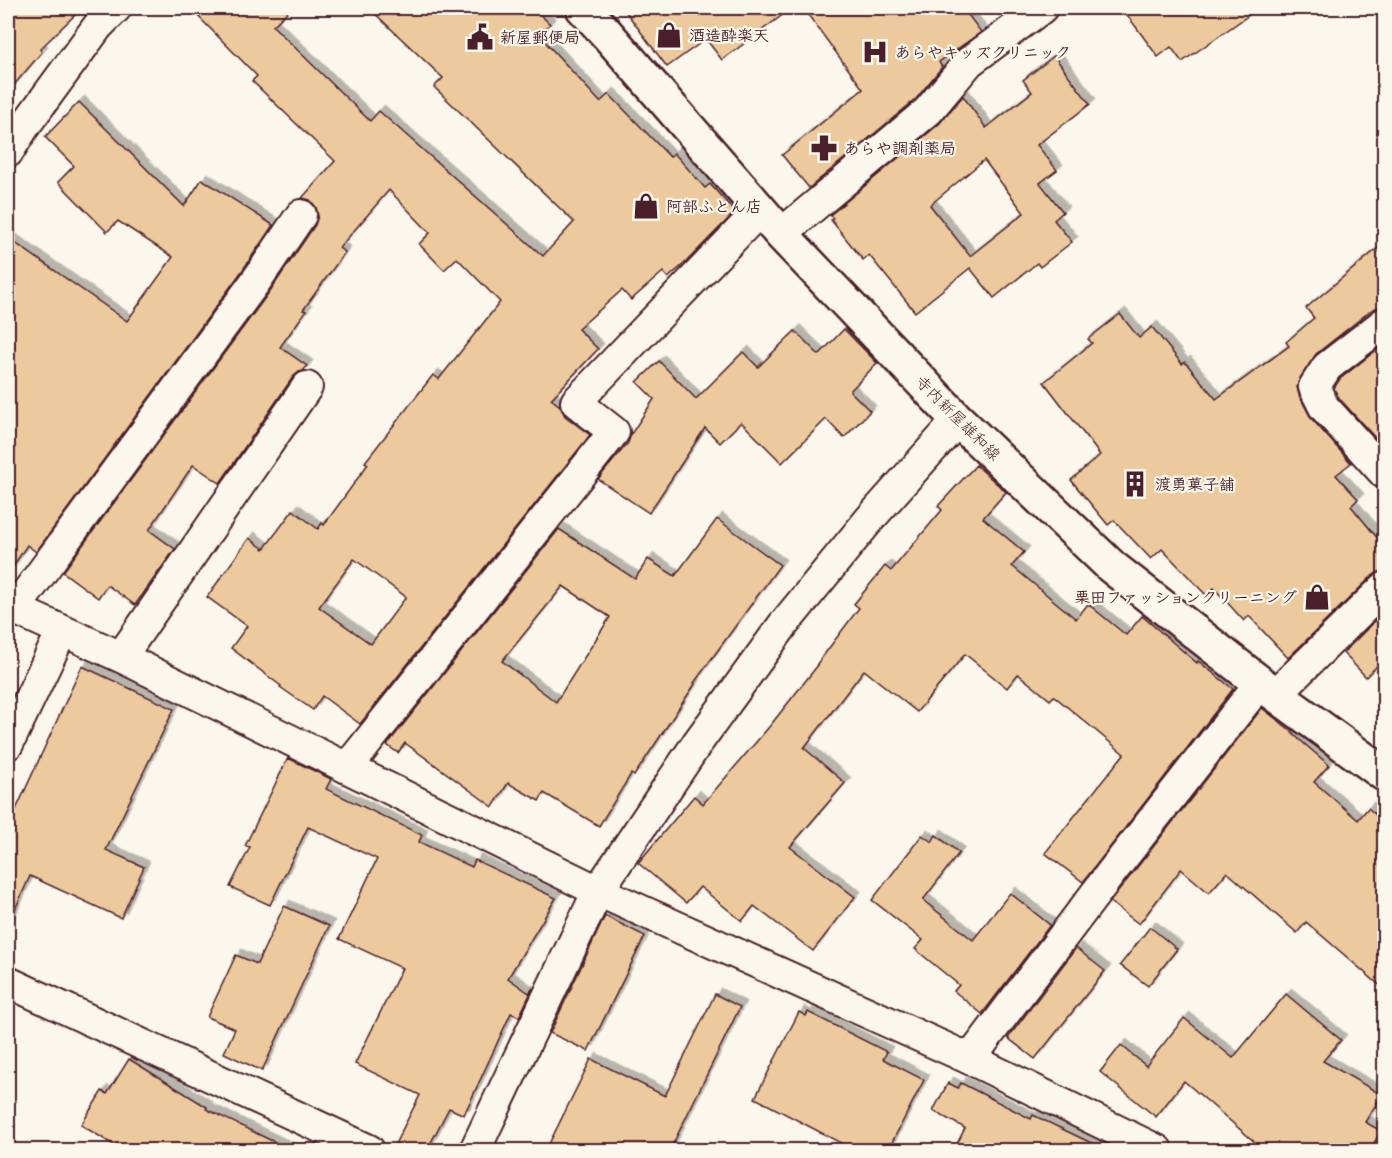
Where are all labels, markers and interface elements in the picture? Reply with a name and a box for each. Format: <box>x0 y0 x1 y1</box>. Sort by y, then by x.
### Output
shop icon: 酒造酔楽天 <box>654 20 684 50</box>
place label: 酒造酔楽天 <box>689 21 769 50</box>
public building icon: 新屋郵便局 <box>465 22 495 52</box>
place label: 新屋郵便局 <box>500 23 580 52</box>
hospital icon: あらやキッズクリニック <box>860 37 890 67</box>
place label: あらやキッズクリニック <box>895 38 1071 67</box>
pharmacy icon: あらや調剤薬局 <box>809 133 839 163</box>
place label: あらや調剤薬局 <box>844 134 956 163</box>
shop icon: 阿部ふとん店 <box>631 191 661 221</box>
place label: 阿部ふとん店 <box>666 192 762 221</box>
street label: 寺内新屋雄和線 <box>908 368 1008 468</box>
building icon: 渡勇菓子舗 <box>1120 469 1150 499</box>
place label: 渡勇菓子舗 <box>1155 470 1235 499</box>
shop icon: 栗田ファッションクリーニング <box>1302 582 1332 612</box>
place label: 栗田ファッションクリーニング <box>1074 583 1297 612</box>

